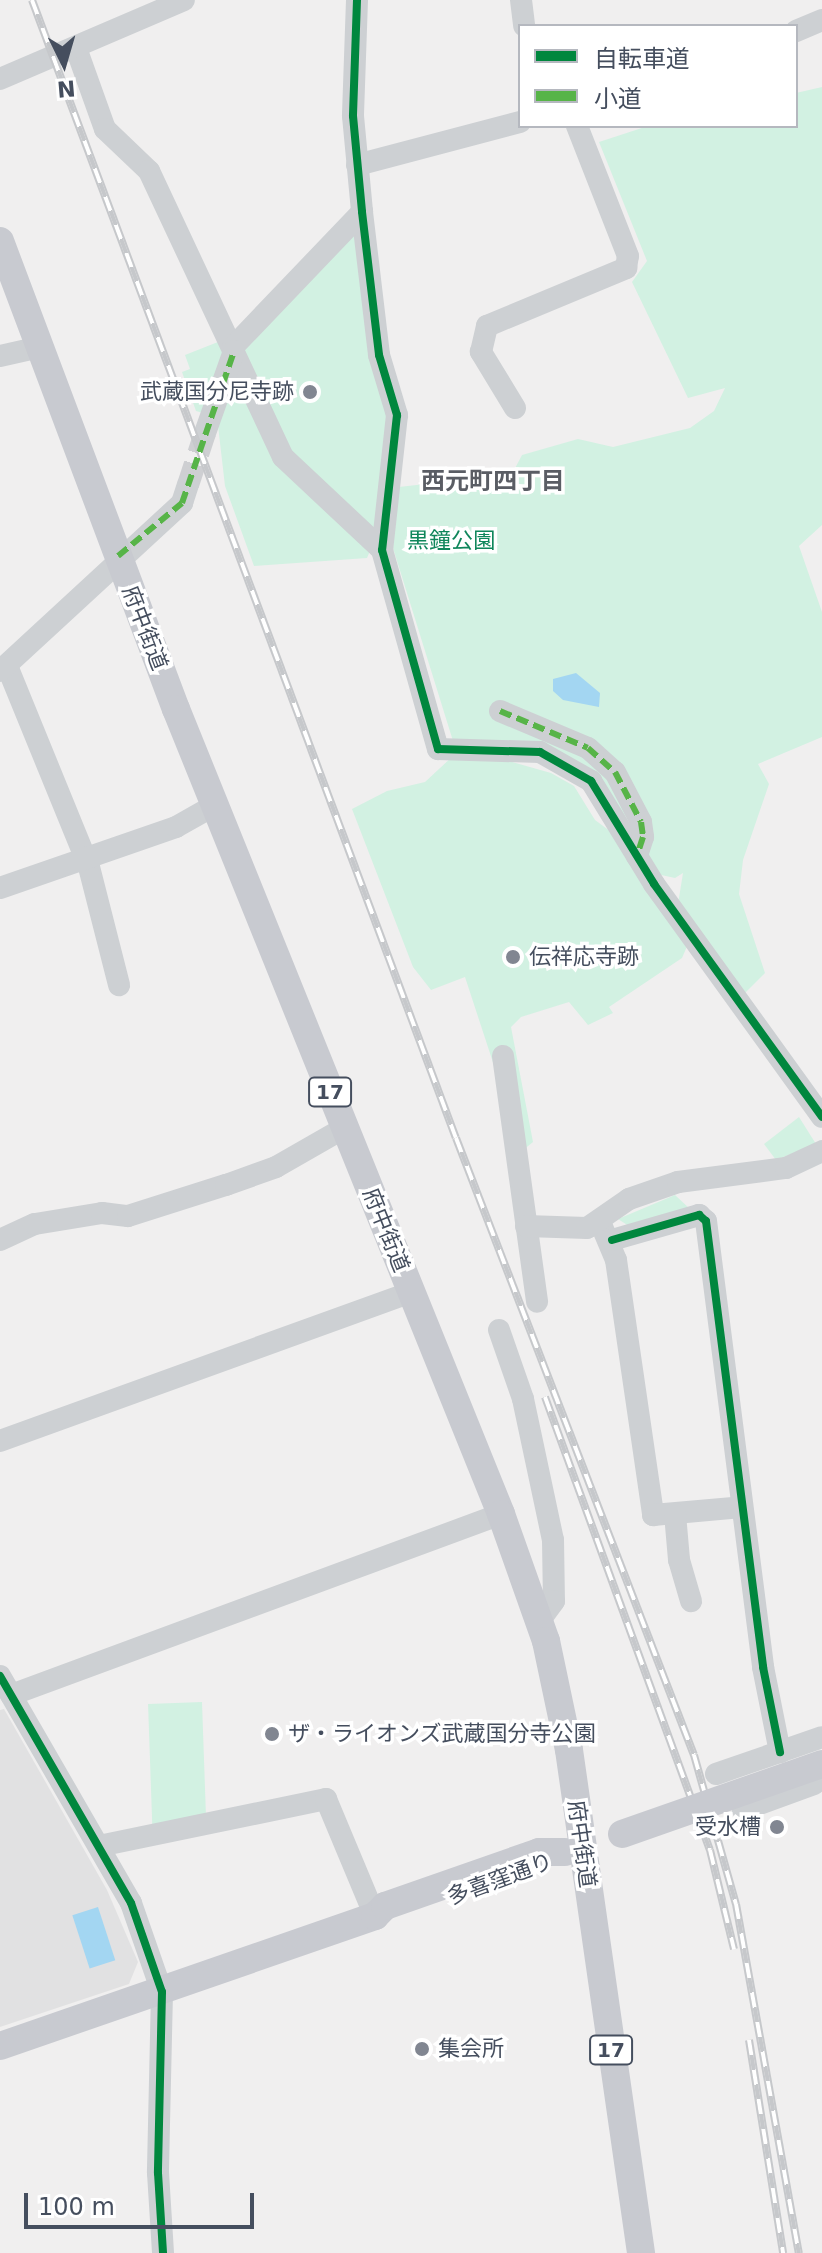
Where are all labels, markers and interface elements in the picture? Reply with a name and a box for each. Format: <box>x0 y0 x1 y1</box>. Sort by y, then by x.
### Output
north arrow <box>24 24 104 104</box>
legend <box>518 24 798 128</box>
text: 自転車道 <box>594 45 690 73</box>
text: N <box>56 75 76 102</box>
text: 小道 <box>594 85 642 113</box>
place label: 武蔵国分尼寺跡 <box>140 379 294 405</box>
marker: 武蔵国分尼寺跡 <box>301 383 319 401</box>
district label: 西元町四丁目 <box>421 468 565 496</box>
park label: 黒鐘公園 <box>407 528 495 554</box>
street label: 府中街道 <box>117 582 173 674</box>
place label: 伝祥応寺跡 <box>529 944 639 970</box>
marker: 伝祥応寺跡 <box>504 948 522 966</box>
road number: 17 <box>308 1076 352 1108</box>
street label: 府中街道 <box>357 1184 415 1276</box>
place label: ザ・ライオンズ武蔵国分寺公園 <box>288 1721 596 1747</box>
marker: ザ・ライオンズ武蔵国分寺公園 <box>263 1725 281 1743</box>
street label: 府中街道 <box>563 1799 601 1889</box>
place label: 受水槽 <box>695 1814 761 1840</box>
marker: 受水槽 <box>768 1818 786 1836</box>
street label: 多喜窪通り <box>444 1848 556 1910</box>
road number: 17 <box>589 2034 633 2066</box>
place label: 集会所 <box>438 2036 504 2062</box>
marker: 集会所 <box>413 2040 431 2058</box>
scale bar <box>28 2177 258 2227</box>
text: 100 m <box>38 2193 115 2221</box>

